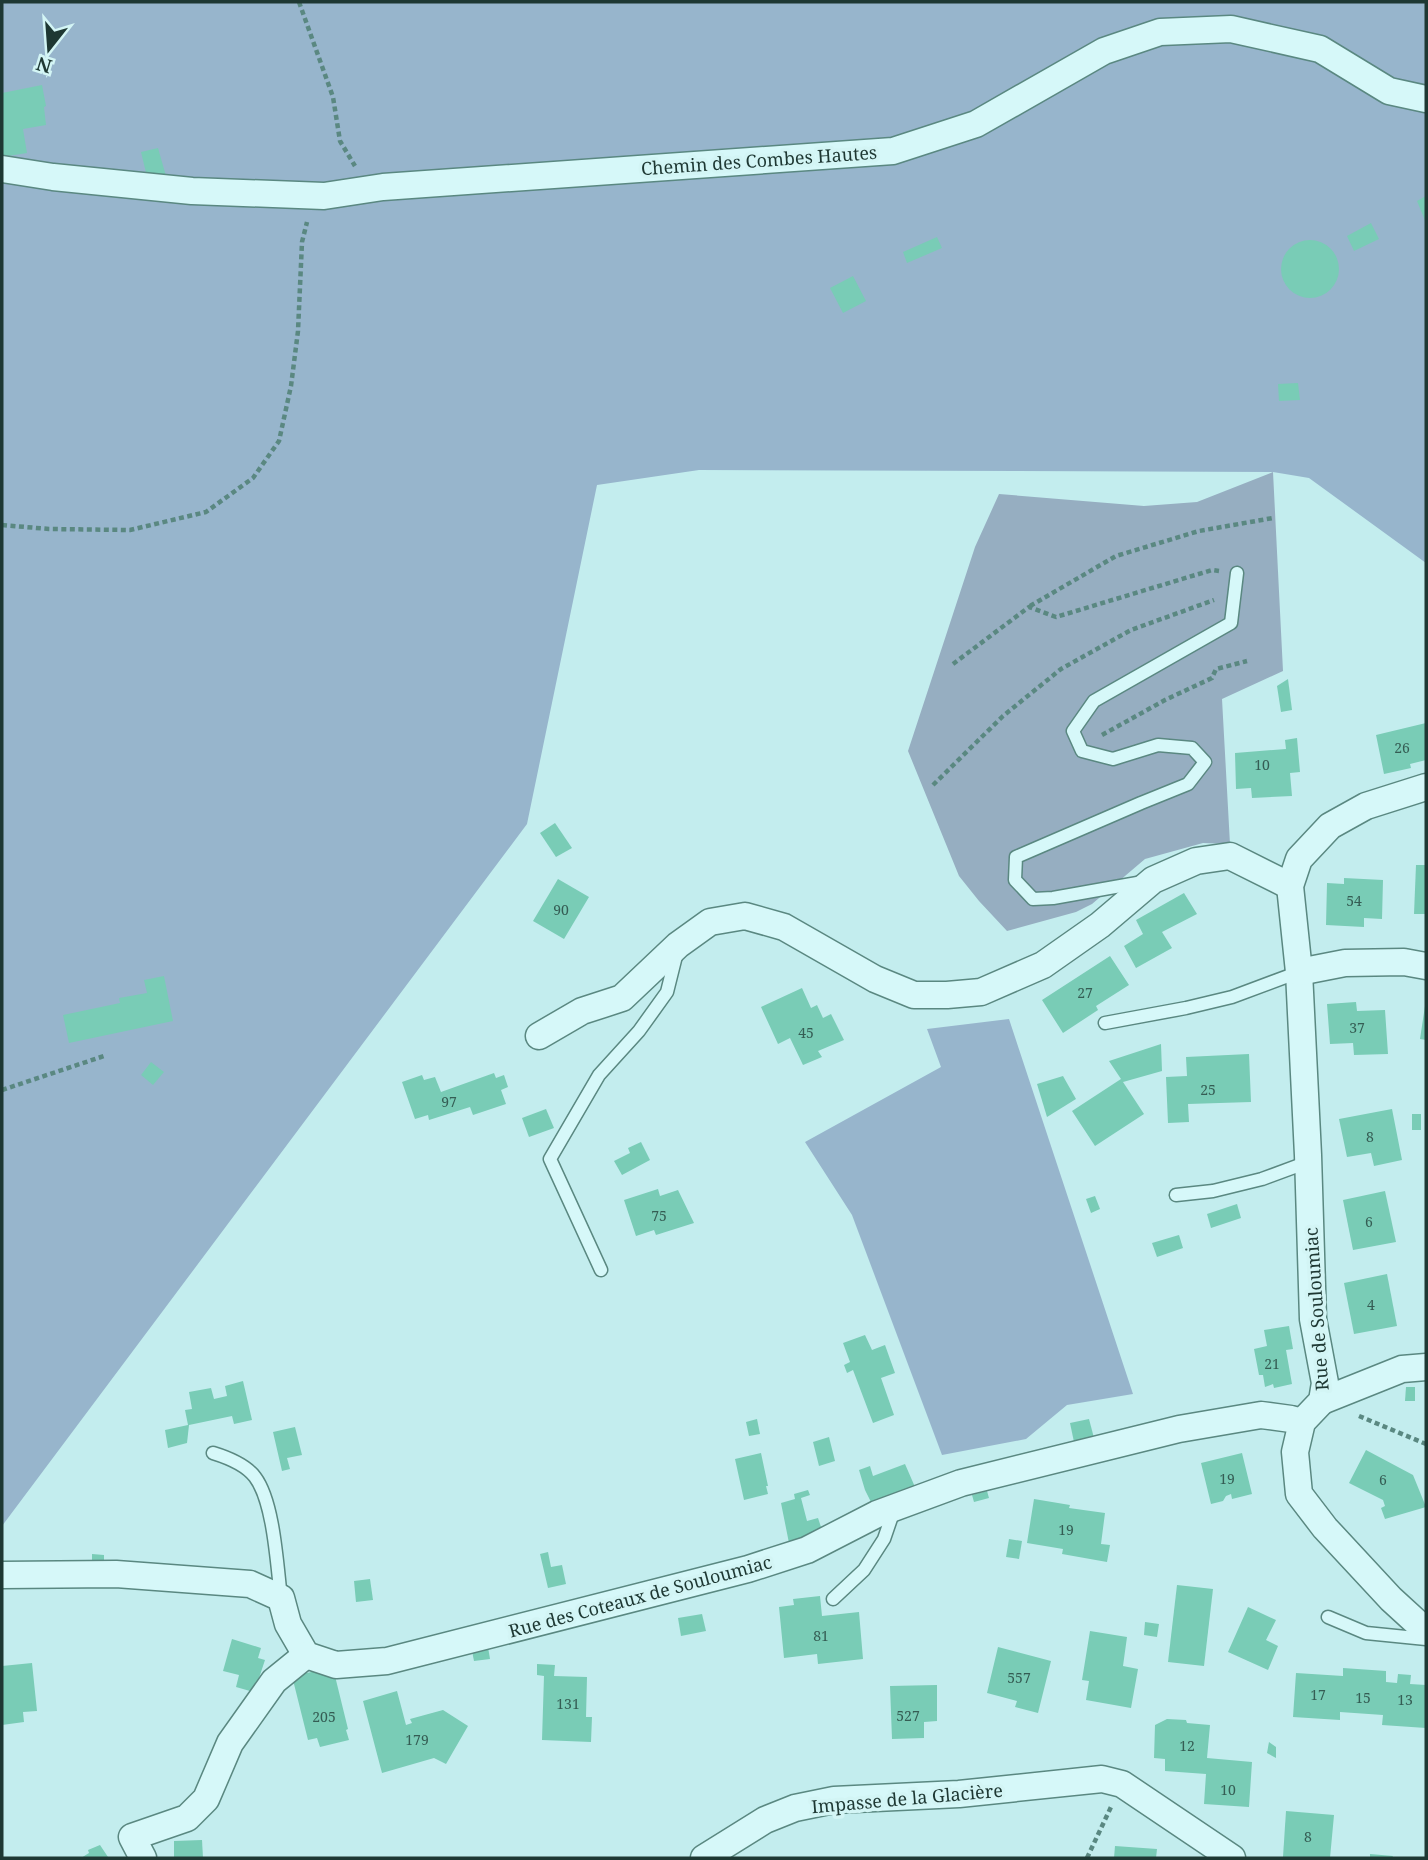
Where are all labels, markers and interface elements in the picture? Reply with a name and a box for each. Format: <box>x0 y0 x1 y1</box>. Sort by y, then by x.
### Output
north arrow <box>14 14 84 84</box>
text: N <box>33 51 55 80</box>
street label: Chemin des Combes Hautes <box>640 140 878 180</box>
house number: 26 <box>1394 738 1410 757</box>
house number: 10 <box>1254 755 1270 774</box>
house number: 54 <box>1346 891 1362 910</box>
house number: 90 <box>553 900 569 919</box>
house number: 27 <box>1077 983 1093 1002</box>
house number: 37 <box>1349 1018 1365 1037</box>
house number: 45 <box>798 1023 814 1042</box>
house number: 25 <box>1200 1080 1216 1099</box>
house number: 97 <box>441 1092 457 1111</box>
house number: 8 <box>1366 1127 1374 1146</box>
house number: 75 <box>651 1206 667 1225</box>
house number: 6 <box>1365 1212 1373 1231</box>
street label: Rue de Souloumiac <box>1298 1226 1334 1391</box>
house number: 4 <box>1367 1295 1375 1314</box>
house number: 21 <box>1264 1354 1280 1373</box>
house number: 19 <box>1219 1469 1235 1488</box>
house number: 6 <box>1379 1470 1387 1489</box>
house number: 19 <box>1058 1520 1074 1539</box>
street label: Rue des Coteaux de Souloumiac <box>506 1549 774 1643</box>
house number: 81 <box>813 1626 829 1645</box>
house number: 557 <box>1007 1668 1031 1687</box>
house number: 17 <box>1310 1685 1326 1704</box>
house number: 15 <box>1355 1688 1371 1707</box>
house number: 13 <box>1397 1690 1413 1709</box>
house number: 131 <box>556 1694 580 1713</box>
house number: 527 <box>896 1706 920 1725</box>
house number: 205 <box>312 1707 336 1726</box>
house number: 179 <box>405 1730 429 1749</box>
house number: 12 <box>1179 1736 1195 1755</box>
street label: Impasse de la Glacière <box>810 1778 1004 1818</box>
house number: 10 <box>1220 1780 1236 1799</box>
house number: 8 <box>1304 1827 1312 1846</box>

